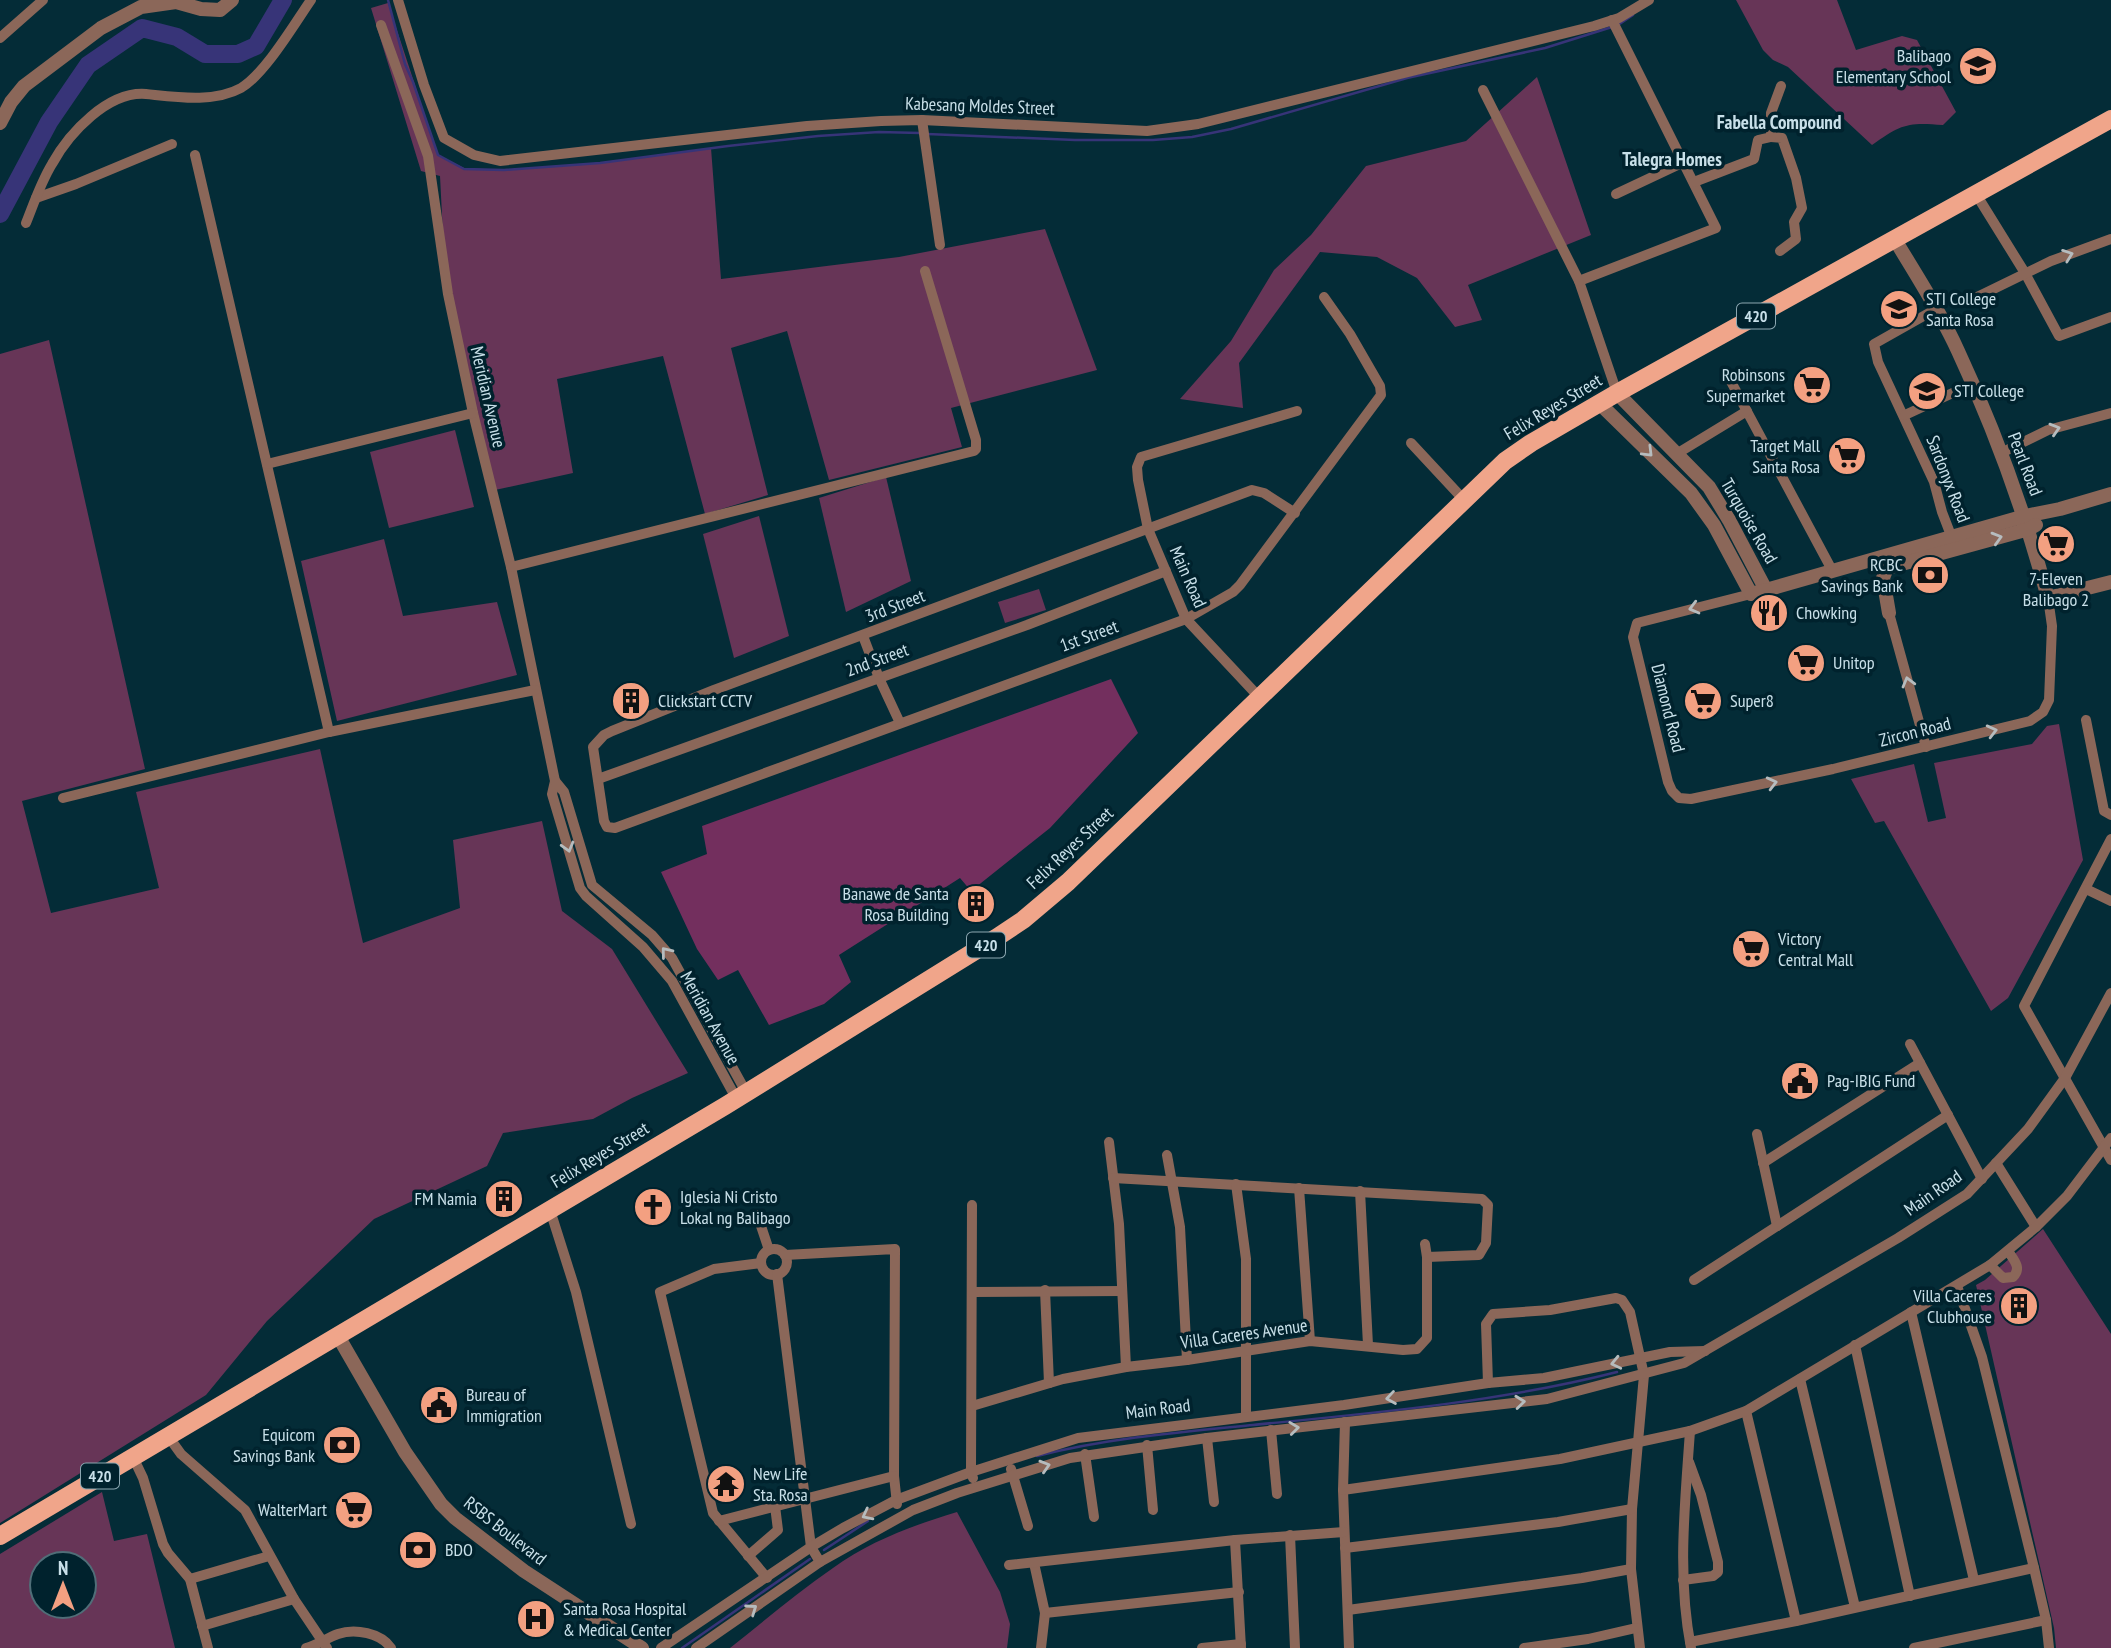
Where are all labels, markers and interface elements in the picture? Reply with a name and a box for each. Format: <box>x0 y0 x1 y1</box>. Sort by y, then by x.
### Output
place label: Balibago Elementary School <box>1836 44 1952 88</box>
school or university icon: Balibago Elementary School <box>1957 45 1999 87</box>
street label: Kabesang Moldes Street <box>905 91 1055 120</box>
district label: Fabella Compound <box>1717 110 1841 134</box>
district label: Talegra Homes <box>1622 147 1722 171</box>
one-way arrow <box>2061 249 2073 263</box>
place label: STI College Santa Rosa <box>1926 287 1996 331</box>
school or university icon: STI College Santa Rosa <box>1878 288 1920 330</box>
road number: 420 <box>1737 304 1775 328</box>
street label: Meridian Avenue <box>466 344 511 450</box>
place label: Robinsons Supermarket <box>1706 363 1785 407</box>
supermarket icon: Robinsons Supermarket <box>1791 364 1833 406</box>
street label: Felix Reyes Street <box>1500 368 1606 445</box>
school or university icon: STI College <box>1906 370 1948 412</box>
place label: STI College <box>1954 379 2024 402</box>
one-way arrow <box>2048 423 2060 437</box>
street label: Pearl Road <box>2003 429 2048 499</box>
street label: Sardonyx Road <box>1921 432 1976 526</box>
place label: Target Mall Santa Rosa <box>1750 434 1821 478</box>
supermarket icon: Target Mall Santa Rosa <box>1826 435 1868 477</box>
one-way arrow <box>1639 443 1652 456</box>
street label: Turquoise Road <box>1716 474 1783 567</box>
supermarket icon: 7-Eleven Balibago 2 <box>2035 523 2077 565</box>
one-way arrow <box>1991 532 2003 547</box>
street label: Main Road <box>1165 542 1212 611</box>
place label: RCBC Savings Bank <box>1821 553 1903 597</box>
bank icon: RCBC Savings Bank <box>1909 554 1951 596</box>
place label: 7-Eleven Balibago 2 <box>2023 567 2089 611</box>
street label: 3rd Street <box>862 584 928 627</box>
restaurant icon: Chowking <box>1748 592 1790 634</box>
one-way arrow <box>1688 599 1700 614</box>
place label: Chowking <box>1796 601 1857 624</box>
street label: 1st Street <box>1057 614 1121 657</box>
street label: 2nd Street <box>842 638 911 681</box>
supermarket icon: Unitop <box>1785 642 1827 684</box>
place label: Unitop <box>1833 651 1875 674</box>
street label: Diamond Road <box>1646 661 1691 754</box>
one-way arrow <box>1902 676 1916 688</box>
building icon: Clickstart CCTV <box>610 680 652 722</box>
supermarket icon: Super8 <box>1682 680 1724 722</box>
place label: Clickstart CCTV <box>658 689 753 712</box>
place label: Super8 <box>1730 689 1774 712</box>
street label: Zircon Road <box>1877 712 1953 752</box>
one-way arrow <box>1986 725 1998 739</box>
one-way arrow <box>1766 777 1778 791</box>
street label: Felix Reyes Street <box>1022 802 1118 894</box>
one-way arrow <box>559 840 574 852</box>
place label: Banawe de Santa Rosa Building <box>843 882 949 926</box>
building icon: Banawe de Santa Rosa Building <box>955 883 997 925</box>
place label: Victory Central Mall <box>1777 927 1854 971</box>
supermarket icon: Victory Central Mall <box>1730 928 1772 970</box>
road number: 420 <box>967 932 1005 958</box>
one-way arrow <box>662 947 674 960</box>
street label: Meridian Avenue <box>675 967 746 1069</box>
public building icon: Pag-IBIG Fund <box>1779 1060 1821 1102</box>
place label: Pag-IBIG Fund <box>1827 1069 1915 1092</box>
street label: Felix Reyes Street <box>547 1116 653 1193</box>
street label: Main Road <box>1899 1165 1966 1221</box>
building icon: FM Namia <box>483 1178 525 1220</box>
place label: Iglesia Ni Cristo Lokal ng Balibago <box>680 1185 791 1229</box>
church icon: Iglesia Ni Cristo Lokal ng Balibago <box>632 1186 674 1228</box>
place label: FM Namia <box>415 1187 477 1210</box>
place label: Villa Caceres Clubhouse <box>1912 1284 1992 1328</box>
building icon: Villa Caceres Clubhouse <box>1998 1285 2040 1327</box>
street label: Villa Caceres Avenue <box>1178 1313 1309 1354</box>
one-way arrow <box>1610 1355 1622 1370</box>
place label: Bureau of Immigration <box>466 1383 542 1427</box>
public building icon: Bureau of Immigration <box>418 1384 460 1426</box>
one-way arrow <box>1385 1390 1397 1405</box>
street label: Main Road <box>1124 1393 1192 1424</box>
one-way arrow <box>1514 1394 1526 1409</box>
one-way arrow <box>1288 1420 1300 1435</box>
place label: Equicom Savings Bank <box>233 1423 315 1467</box>
bank icon: Equicom Savings Bank <box>321 1424 363 1466</box>
one-way arrow <box>1039 1459 1051 1474</box>
place label: New Life Sta. Rosa <box>753 1462 808 1506</box>
temple icon: New Life Sta. Rosa <box>705 1463 747 1505</box>
road number: 420 <box>81 1464 119 1488</box>
supermarket icon: WalterMart <box>333 1489 375 1531</box>
street label: RSBS Boulevard <box>459 1491 551 1570</box>
place label: WalterMart <box>258 1498 327 1521</box>
one-way arrow <box>861 1507 874 1521</box>
bank icon: BDO <box>397 1529 439 1571</box>
place label: BDO <box>445 1538 473 1561</box>
north arrow <box>28 1550 98 1620</box>
text: N <box>58 1556 68 1580</box>
place label: Santa Rosa Hospital & Medical Center <box>563 1597 687 1641</box>
hospital icon: Santa Rosa Hospital & Medical Center <box>515 1598 557 1640</box>
one-way arrow <box>744 1605 757 1617</box>

